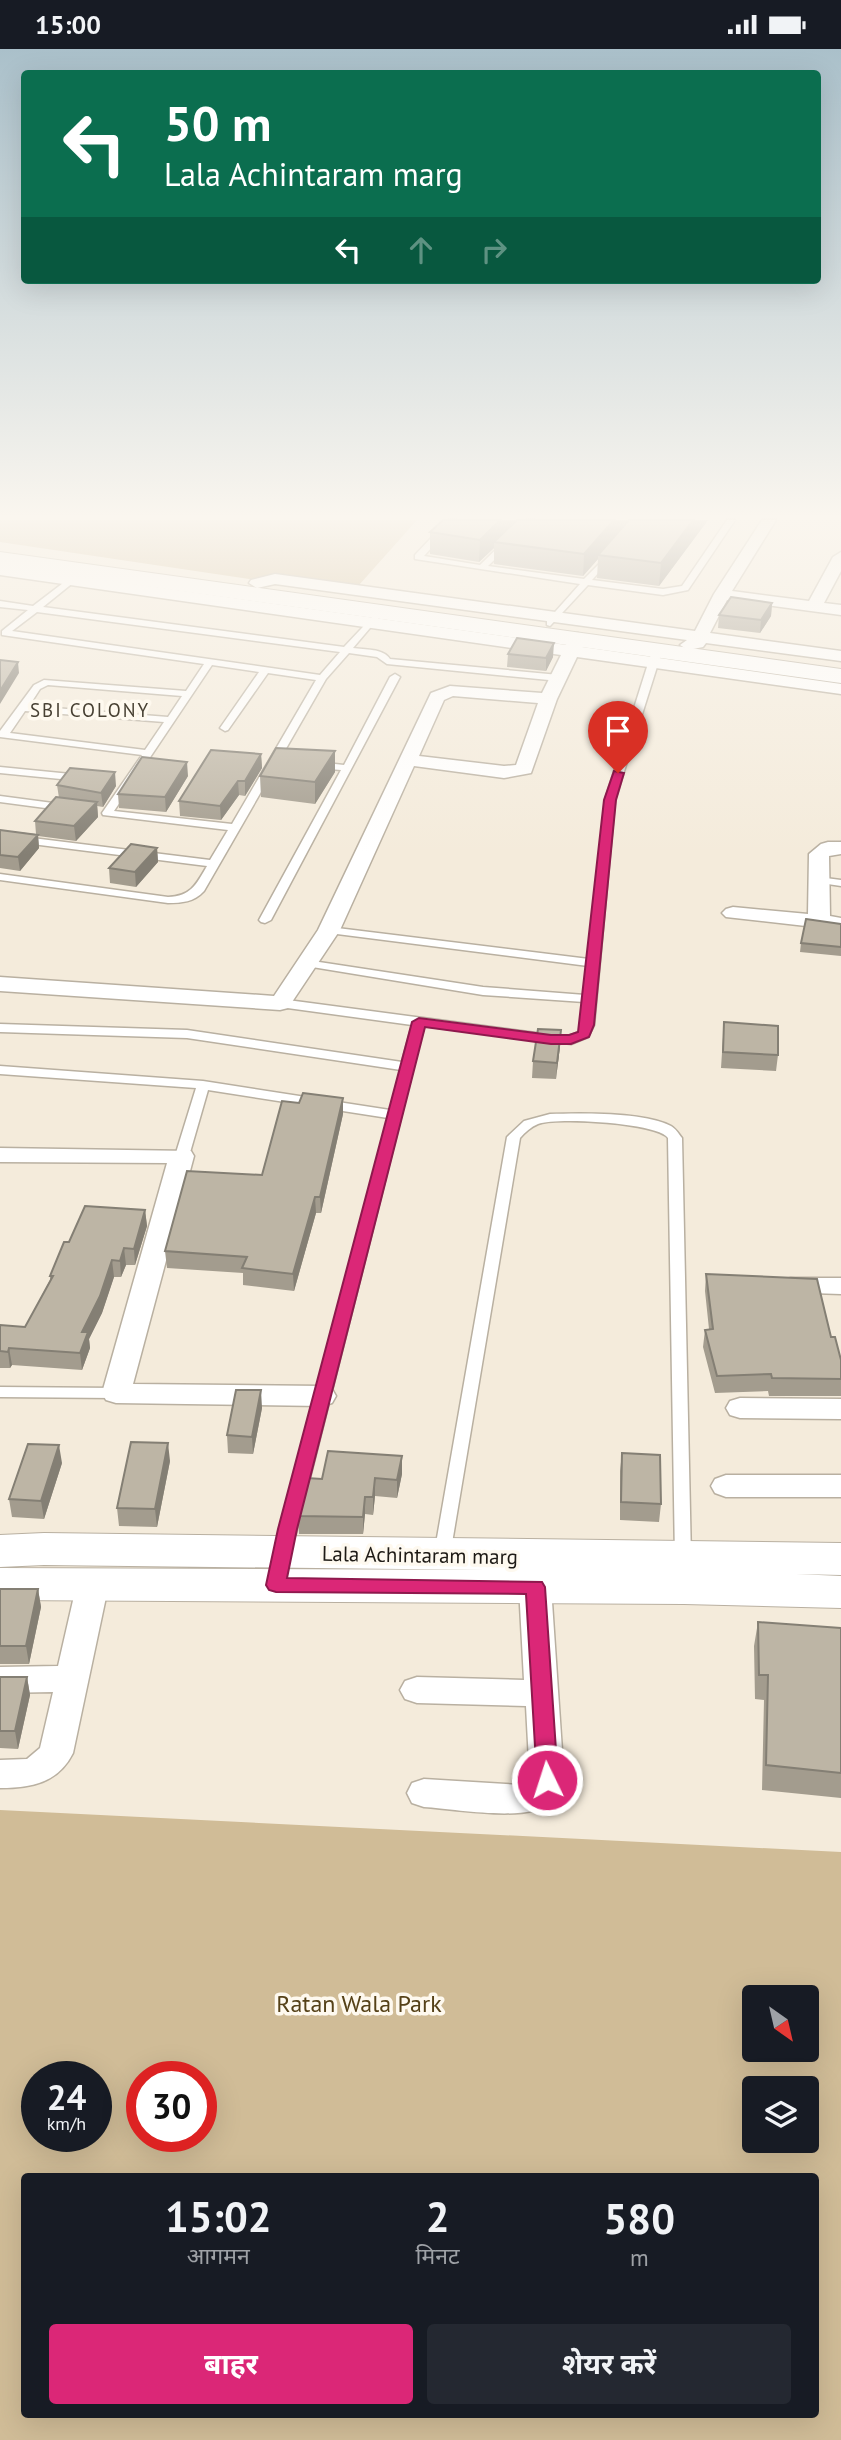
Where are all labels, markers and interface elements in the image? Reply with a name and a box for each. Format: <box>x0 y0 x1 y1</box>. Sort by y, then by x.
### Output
text: 15:00 <box>35 8 101 41</box>
text: 50 m <box>164 91 271 155</box>
icon: left <box>49 98 140 189</box>
text: Lala Achintaram marg <box>164 153 463 195</box>
icon: left <box>329 231 367 269</box>
icon: ahead <box>402 231 440 269</box>
icon: right <box>475 231 513 269</box>
district label: SBI COLONY <box>30 698 150 722</box>
pin <box>588 701 648 773</box>
icon: arrive <box>599 712 637 750</box>
street label: Lala Achintaram marg <box>322 1540 518 1570</box>
position arrow <box>510 1743 584 1817</box>
north arrow <box>742 1985 819 2061</box>
map controls <box>742 1985 819 2153</box>
park label: Ratan Wala Park <box>276 1988 442 2019</box>
speed limit sign: 30 <box>126 2061 217 2152</box>
text: 24 <box>47 2074 86 2120</box>
button: layers <box>742 2076 819 2153</box>
text: km/h <box>47 2112 86 2135</box>
text: 15:02 <box>165 2189 272 2244</box>
text: 2 <box>426 2189 449 2244</box>
text: 580 <box>604 2191 675 2246</box>
text: आगमन <box>187 2241 250 2270</box>
text: मिनट <box>416 2241 460 2270</box>
text: m <box>630 2243 649 2272</box>
button: बाहर <box>49 2324 413 2404</box>
button: शेयर करें <box>427 2324 791 2404</box>

